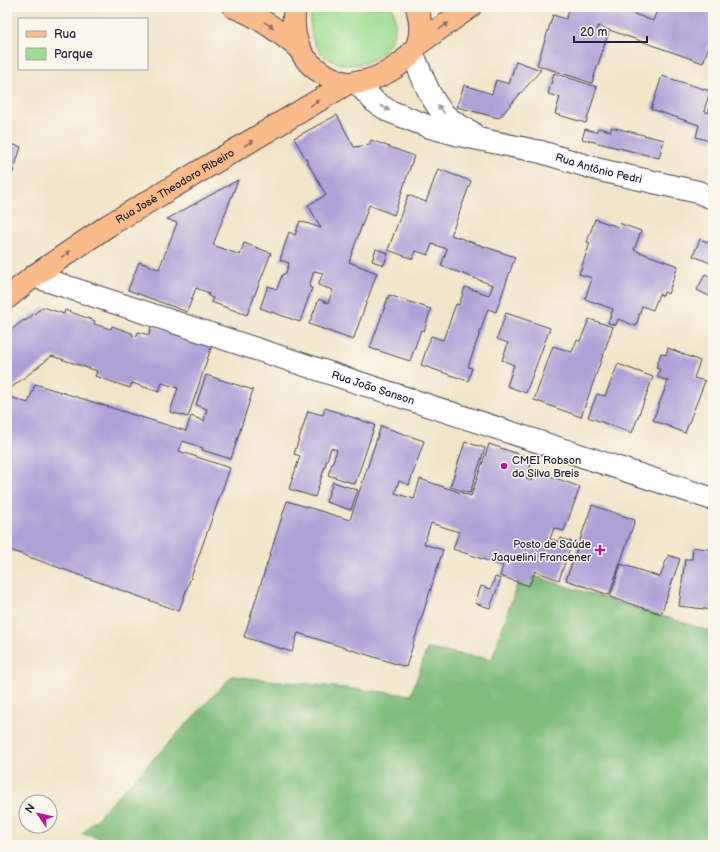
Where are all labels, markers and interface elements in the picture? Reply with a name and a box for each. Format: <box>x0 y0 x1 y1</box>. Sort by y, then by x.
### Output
legend <box>18 18 148 70</box>
scale bar <box>574 18 647 44</box>
one-way arrow <box>264 21 274 29</box>
one-way arrow <box>439 22 449 30</box>
text: 20 m <box>580 25 607 40</box>
text: Rua <box>54 27 76 42</box>
text: Parque <box>54 47 93 62</box>
one-way arrow <box>309 100 321 107</box>
one-way arrow <box>379 104 391 111</box>
one-way arrow <box>437 104 445 115</box>
one-way arrow <box>243 139 255 146</box>
street label: Rua José Theodoro Ribeiro <box>113 146 237 227</box>
street label: Rua Antônio Pedri <box>554 151 643 186</box>
one-way arrow <box>61 250 71 258</box>
street label: Rua João Sanson <box>330 368 416 408</box>
place label: CMEI Robson da Silva Breis <box>512 454 581 480</box>
marker: CMEI Robson da Silva Breis <box>499 461 509 471</box>
place label: Posto de Saúde Jaquelini Francener <box>492 538 592 564</box>
marker: Posto de Saúde Jaquelini Francener <box>594 544 606 556</box>
north arrow <box>18 794 58 834</box>
text: N <box>22 802 38 816</box>

